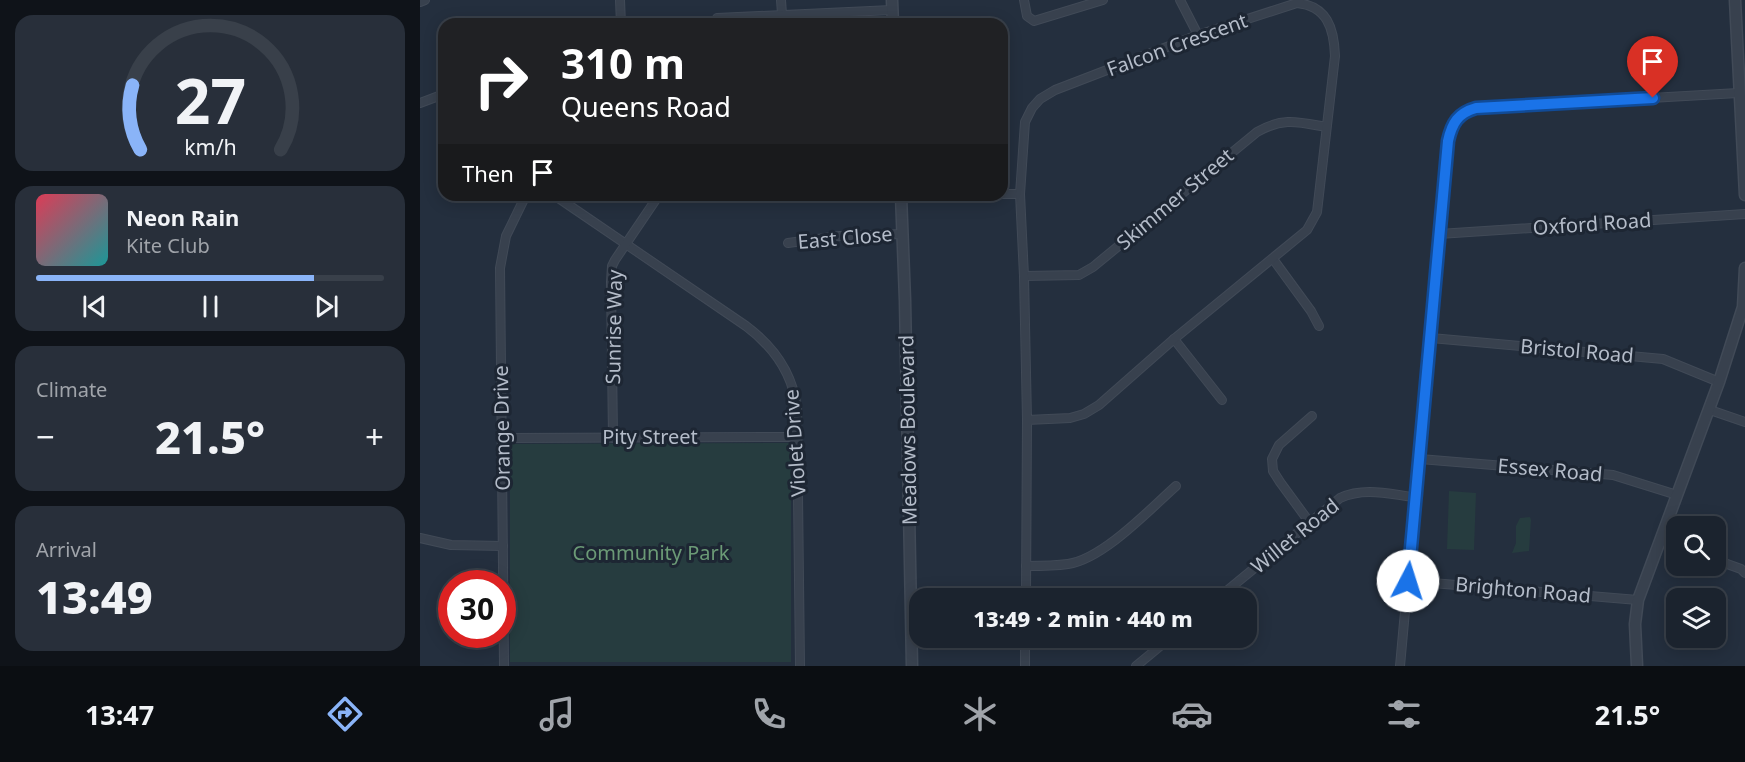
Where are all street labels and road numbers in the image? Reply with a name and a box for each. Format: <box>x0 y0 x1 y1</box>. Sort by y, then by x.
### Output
street label: Falcon Crescent <box>1103 7 1251 82</box>
street label: Skimmer Street <box>1111 142 1239 256</box>
street label: Oxford Road <box>1532 206 1652 241</box>
street label: East Close <box>796 220 894 255</box>
street label: Sunrise Way <box>599 269 628 385</box>
street label: Bristol Road <box>1519 332 1635 369</box>
street label: Meadows Boulevard <box>892 335 923 525</box>
street label: Orange Drive <box>487 365 516 491</box>
street label: Violet Drive <box>777 388 812 498</box>
street label: Pity Street <box>602 423 698 450</box>
street label: Essex Road <box>1497 451 1604 488</box>
street label: Willet Road <box>1245 492 1344 579</box>
street label: Brighton Road <box>1454 570 1592 609</box>

